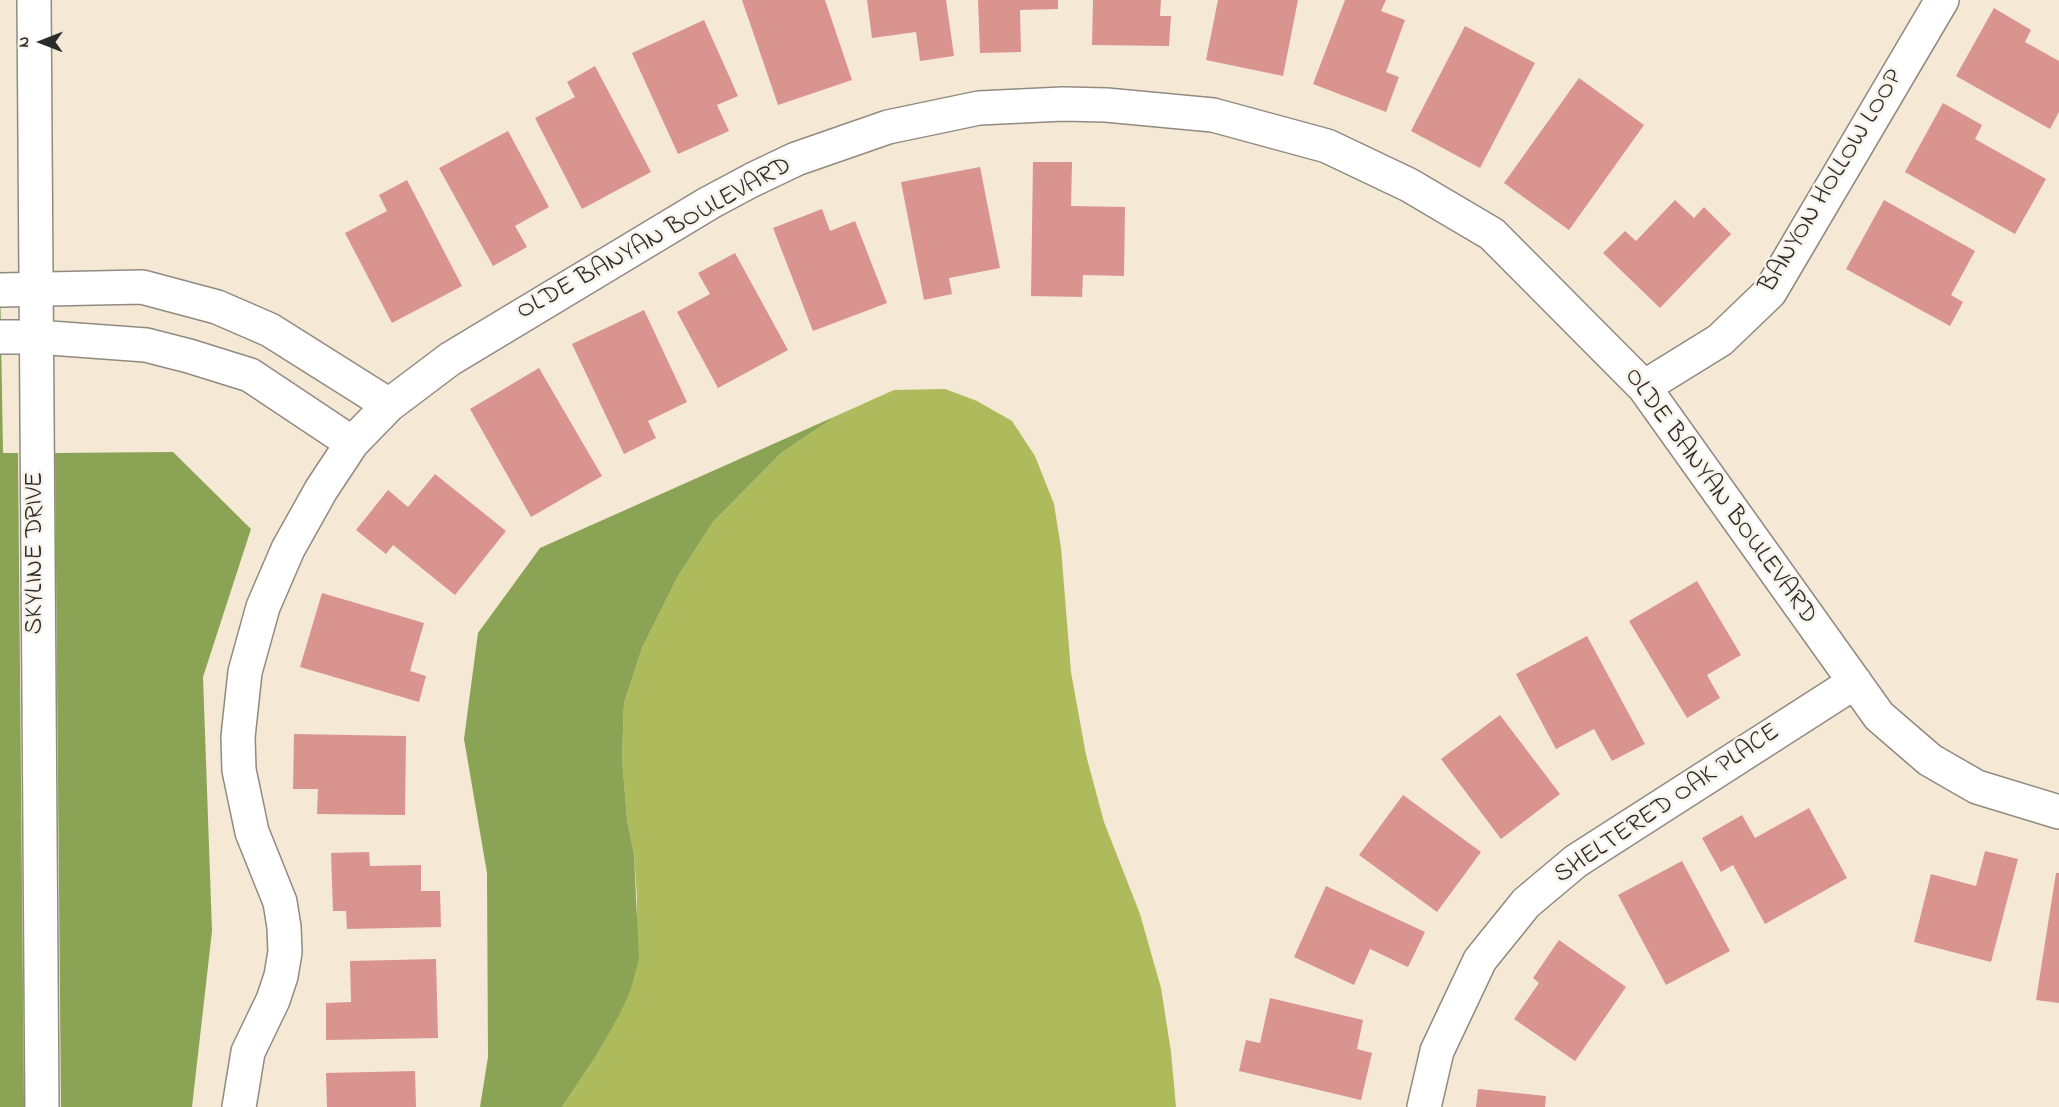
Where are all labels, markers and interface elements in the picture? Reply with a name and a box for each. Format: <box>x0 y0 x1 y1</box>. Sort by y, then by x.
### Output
north arrow <box>12 12 72 72</box>
text: N <box>12 37 36 47</box>
street label: BANYON HOLLOW LOOP <box>1754 65 1912 299</box>
street label: OLDE BANYAN BOULEVARD <box>512 151 798 329</box>
street label: OLDE BANYAN BOULEVARD <box>1616 363 1822 631</box>
street label: SKYLINE DRIVE <box>21 472 53 634</box>
street label: SHELTERED OAK PLACE <box>1549 718 1787 892</box>

